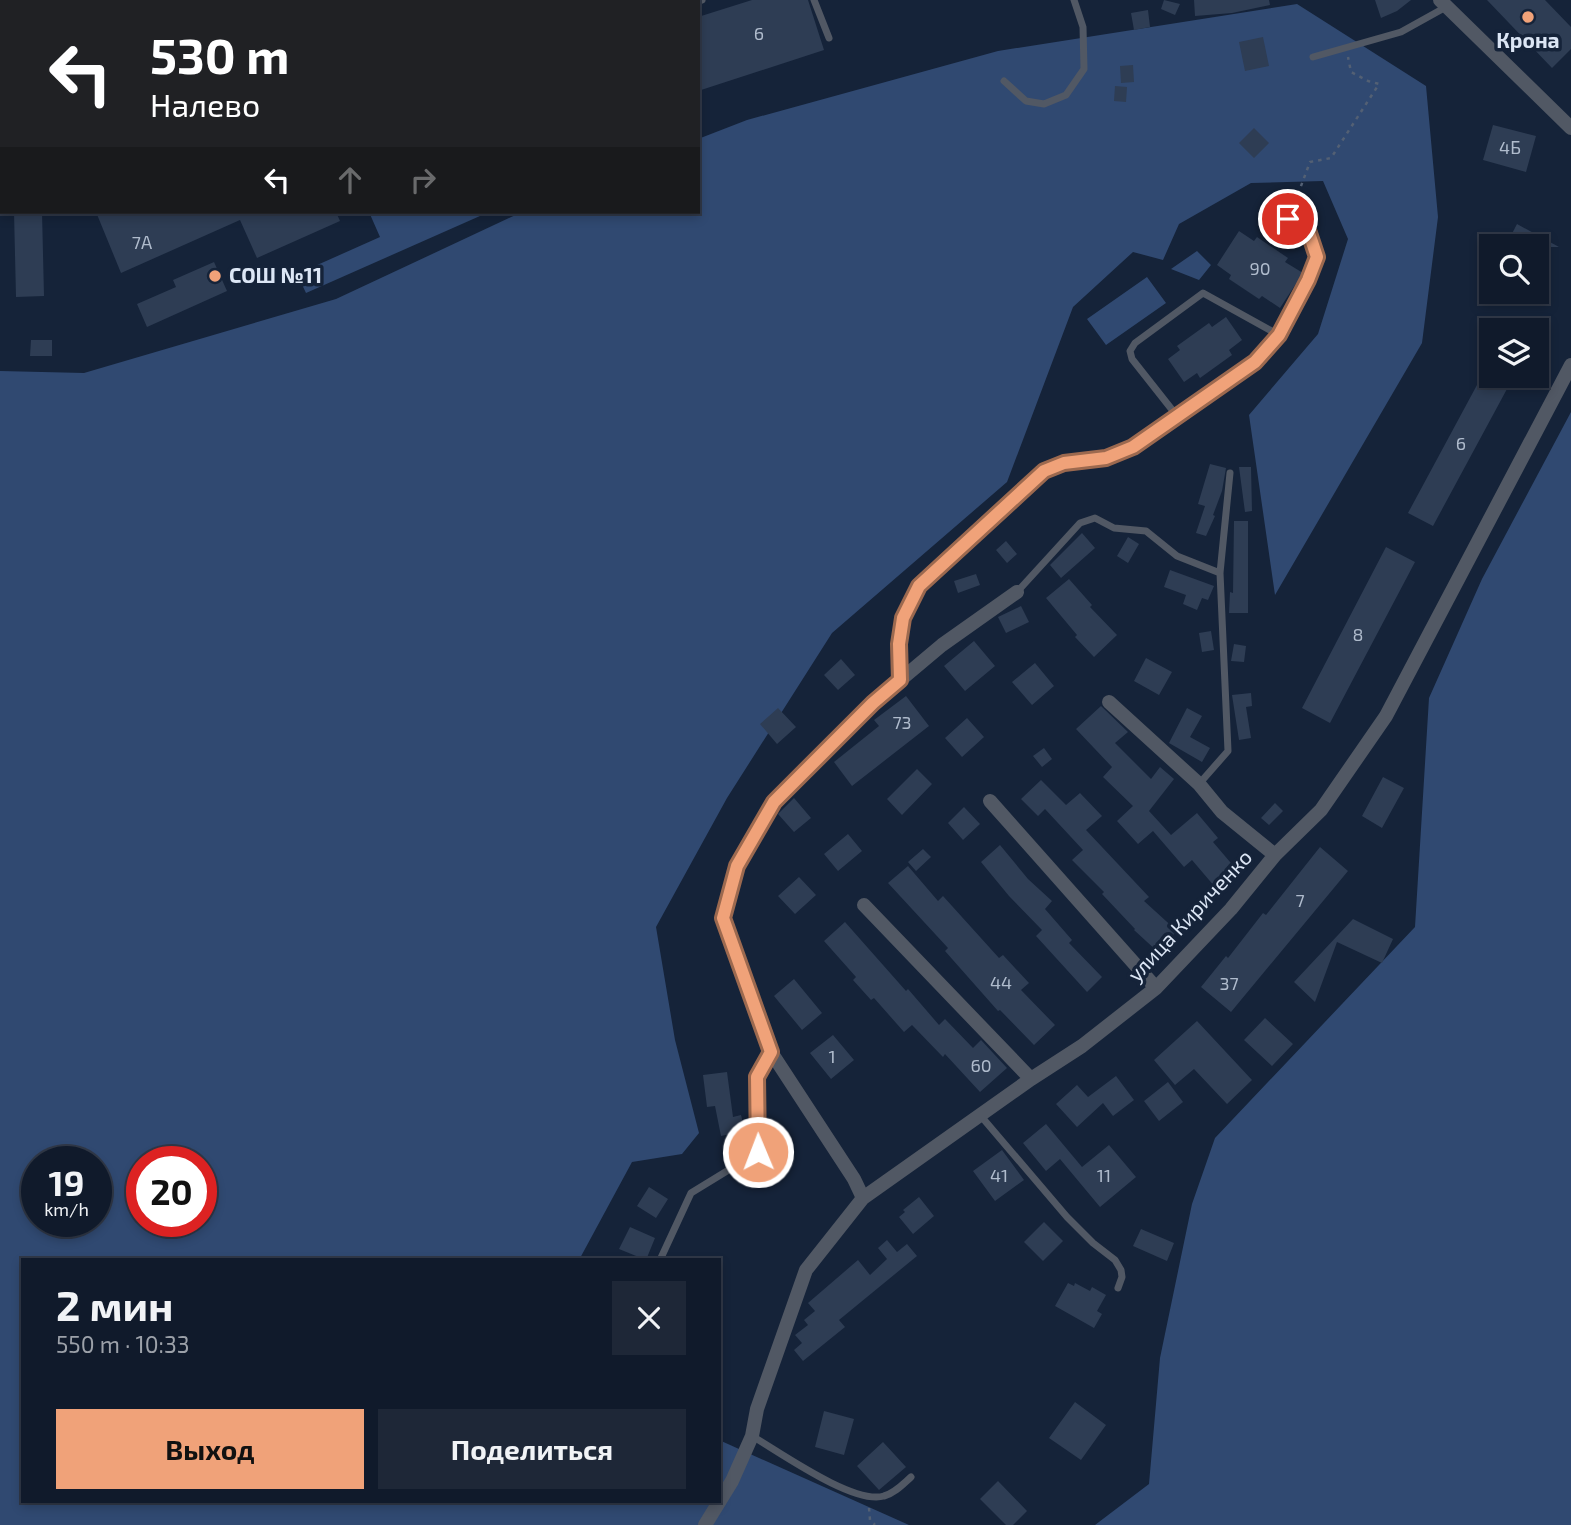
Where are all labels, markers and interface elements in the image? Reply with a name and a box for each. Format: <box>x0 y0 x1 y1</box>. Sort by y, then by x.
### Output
marker: Крона <box>1520 9 1536 25</box>
house number: 6 <box>754 22 764 44</box>
text: 530 m <box>150 25 290 84</box>
place label: Крона <box>1496 27 1560 52</box>
icon: left <box>35 28 126 119</box>
text: Налево <box>150 85 260 123</box>
house number: 4Б <box>1499 136 1521 158</box>
icon: left <box>258 161 296 199</box>
icon: ahead <box>331 161 369 199</box>
icon: right <box>404 161 442 199</box>
pin <box>1258 189 1318 249</box>
icon: arrive <box>1269 200 1307 238</box>
house number: 7А <box>132 231 153 253</box>
map controls <box>1479 234 1549 388</box>
button: search <box>1479 234 1549 304</box>
house number: 90 <box>1249 257 1271 279</box>
place label: СОШ №11 <box>229 262 322 287</box>
marker: СОШ №11 <box>207 268 223 284</box>
button: layers <box>1479 318 1549 388</box>
house number: 6 <box>1456 432 1466 454</box>
house number: 8 <box>1353 623 1363 645</box>
house number: 73 <box>892 711 912 733</box>
street label: улица Кириченко <box>1122 844 1257 987</box>
house number: 7 <box>1295 889 1305 911</box>
house number: 44 <box>990 971 1012 993</box>
house number: 37 <box>1219 972 1239 994</box>
house number: 1 <box>828 1045 836 1067</box>
house number: 60 <box>970 1054 992 1076</box>
position arrow <box>721 1115 795 1189</box>
speed limit sign: 20 <box>126 1146 217 1237</box>
text: 19 <box>49 1161 84 1203</box>
house number: 41 <box>990 1164 1008 1186</box>
house number: 11 <box>1097 1164 1111 1186</box>
text: km/h <box>44 1198 89 1220</box>
text: 2 мин <box>56 1279 173 1329</box>
button: close <box>612 1281 686 1355</box>
text: 550 m · 10:33 <box>56 1330 190 1358</box>
button: Выход <box>56 1409 364 1489</box>
button: Поделиться <box>378 1409 686 1489</box>

